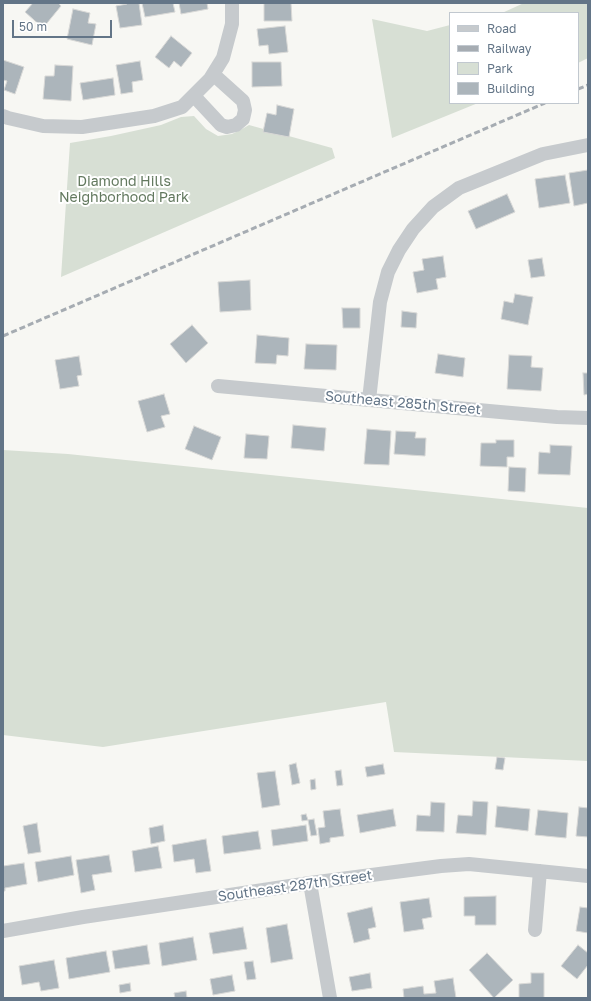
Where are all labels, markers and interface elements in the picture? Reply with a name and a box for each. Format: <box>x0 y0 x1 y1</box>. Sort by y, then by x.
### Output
scale bar <box>14 12 114 38</box>
legend <box>449 12 579 104</box>
text: 50 m <box>19 19 47 34</box>
text: Road <box>487 21 516 36</box>
text: Railway <box>487 41 532 56</box>
text: Park <box>487 61 513 76</box>
text: Building <box>487 81 535 96</box>
park label: Diamond Hills Neighborhood Park <box>59 174 189 206</box>
street label: Southeast 285th Street <box>324 388 482 418</box>
street label: Southeast 287th Street <box>217 867 373 905</box>

